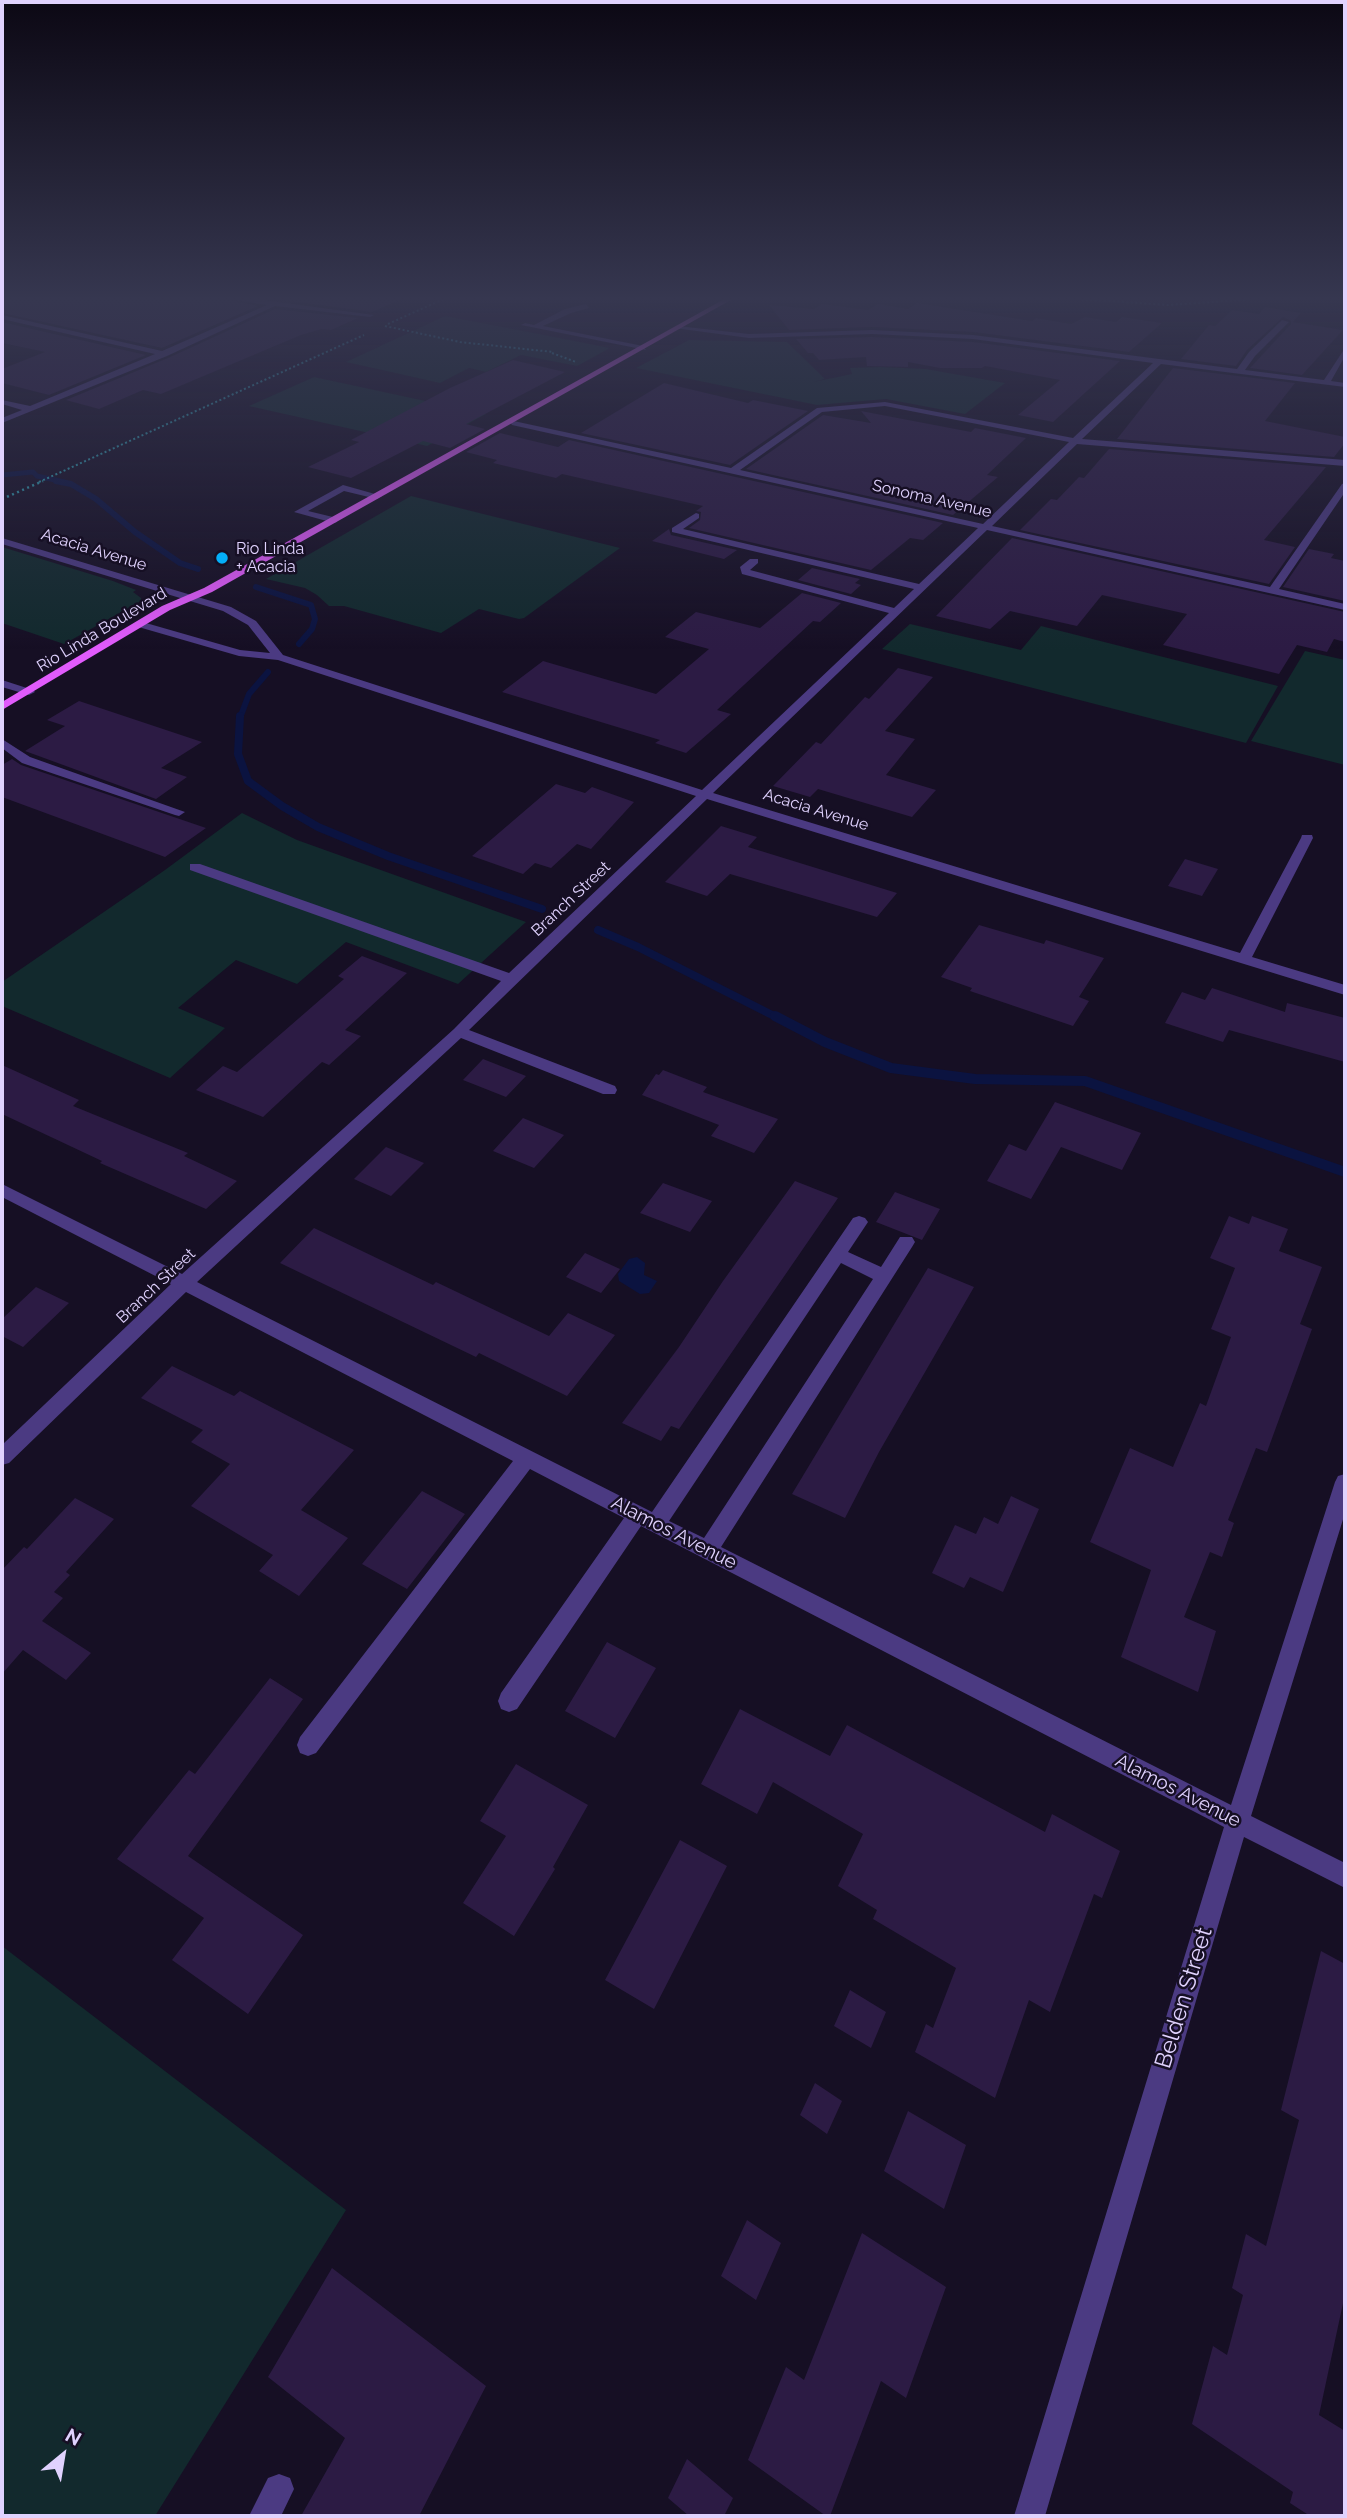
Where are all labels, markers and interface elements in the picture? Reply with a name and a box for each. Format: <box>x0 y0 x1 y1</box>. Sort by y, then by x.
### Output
street label: Sonoma Avenue <box>871 476 993 522</box>
street label: Acacia Avenue <box>39 525 149 575</box>
place label: Rio Linda + Acacia <box>236 539 304 577</box>
marker: Rio Linda + Acacia <box>214 550 230 566</box>
street label: Rio Linda Boulevard <box>34 584 170 676</box>
street label: Acacia Avenue <box>761 785 871 835</box>
street label: Branch Street <box>528 858 614 940</box>
street label: Branch Street <box>113 1245 199 1327</box>
street label: Alamos Avenue <box>607 1492 741 1574</box>
street label: Alamos Avenue <box>1111 1750 1245 1832</box>
street label: Belden Street <box>1149 1924 1219 2072</box>
north arrow <box>28 2420 98 2490</box>
text: N <box>62 2424 85 2450</box>

